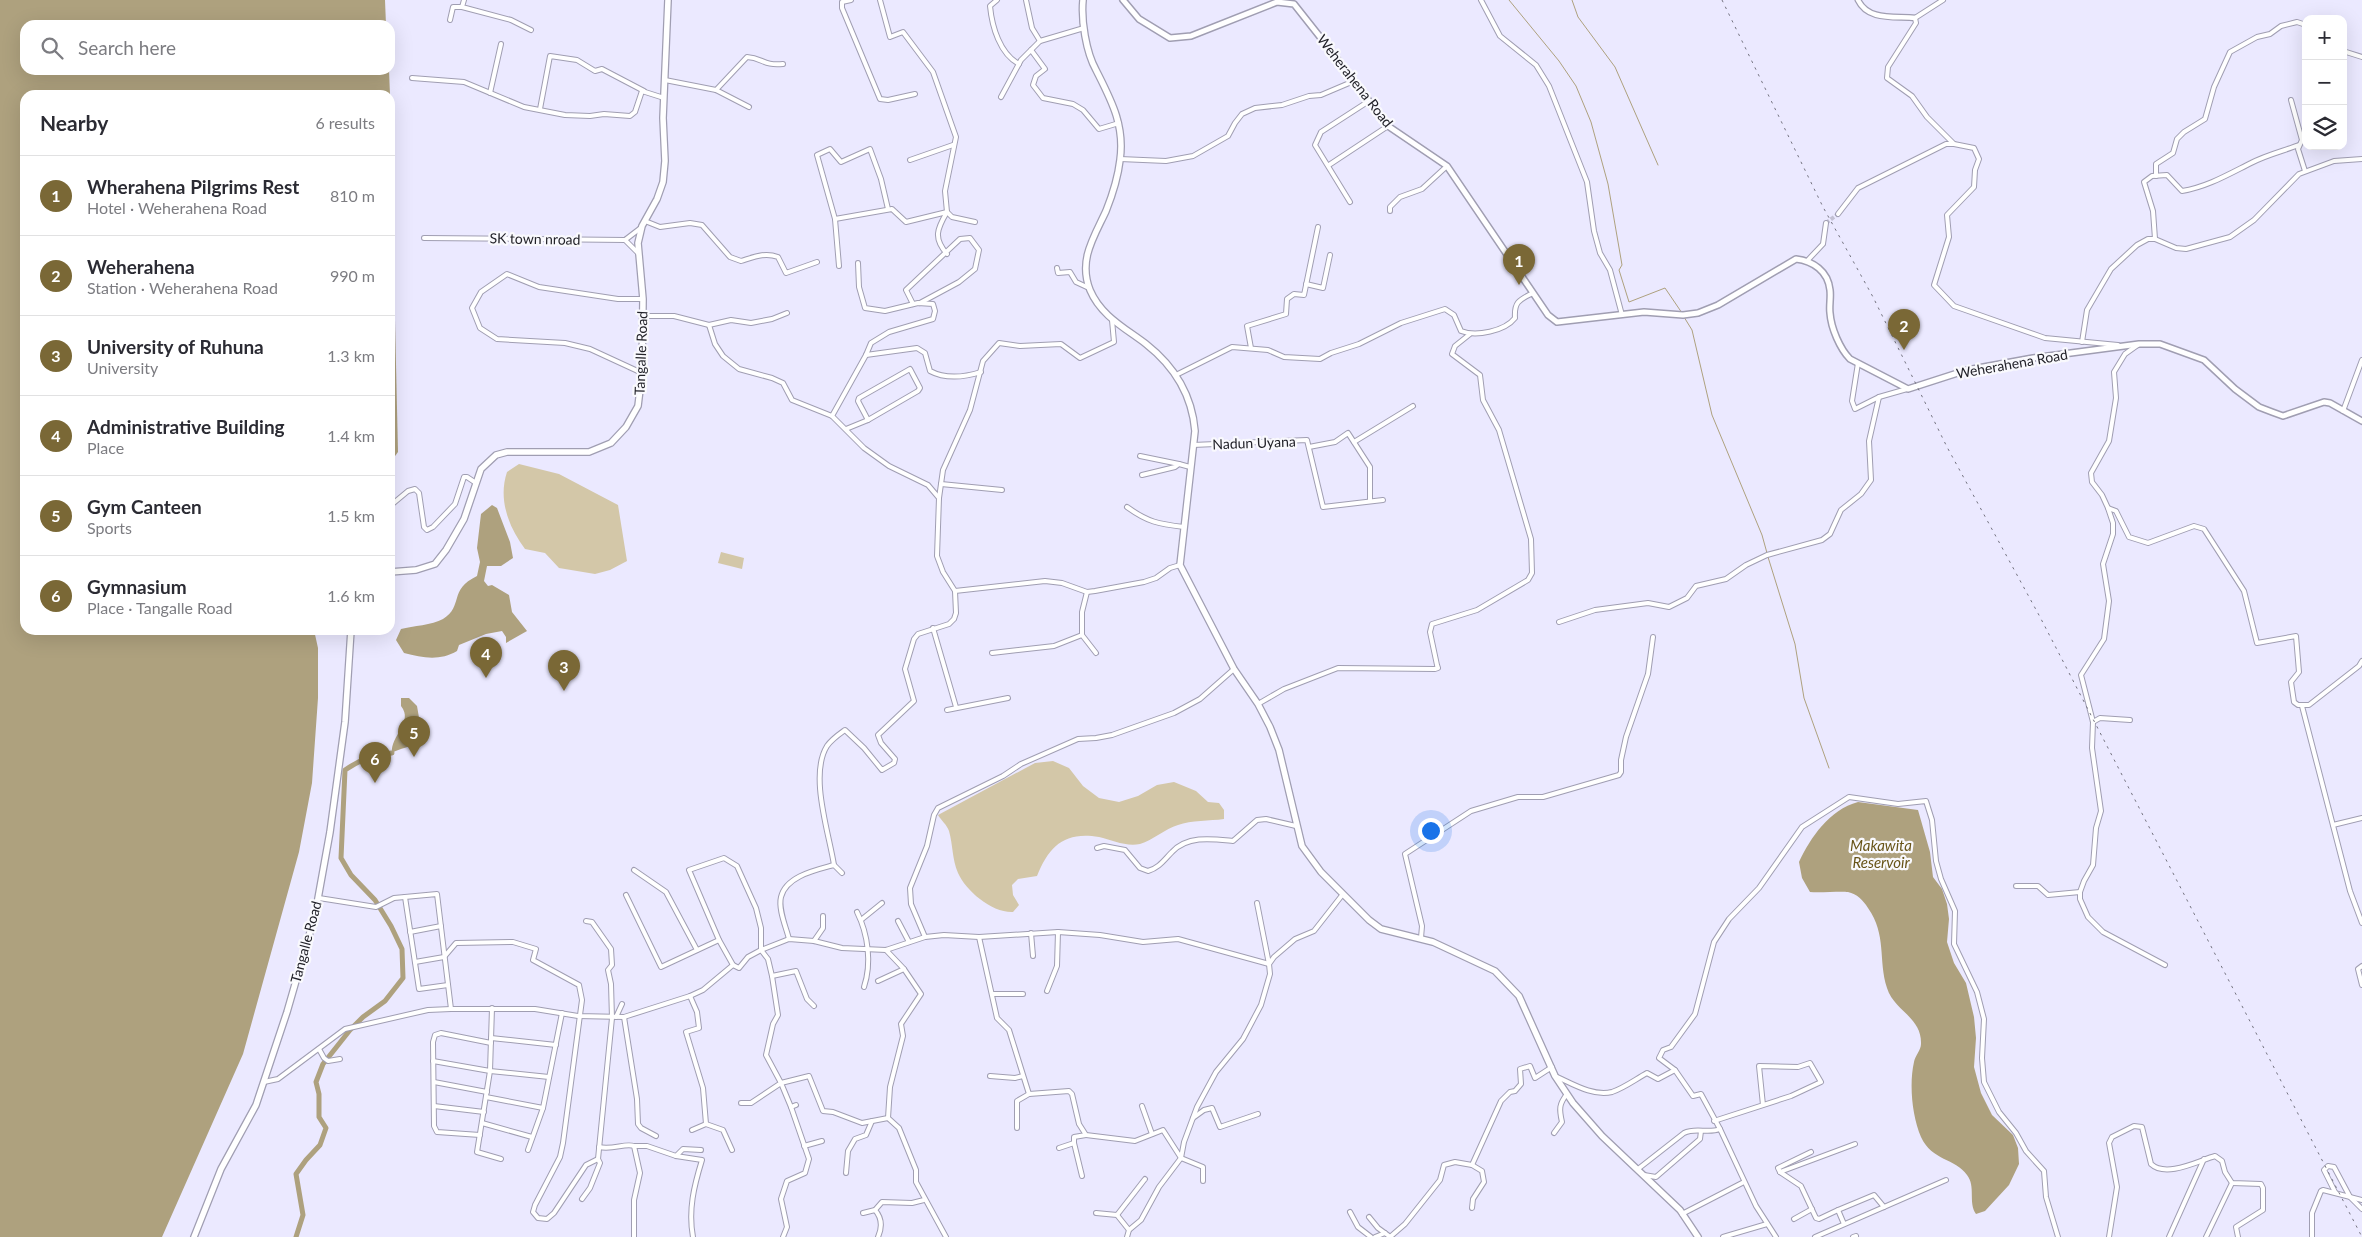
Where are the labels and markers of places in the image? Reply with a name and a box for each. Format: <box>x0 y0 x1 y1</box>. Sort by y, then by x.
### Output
pin: 1 <box>1503 244 1535 285</box>
pin: 2 <box>1888 309 1920 350</box>
pin: 4 <box>470 637 502 678</box>
pin: 3 <box>548 650 580 691</box>
pin: 5 <box>398 716 430 757</box>
pin: 6 <box>359 742 391 783</box>

